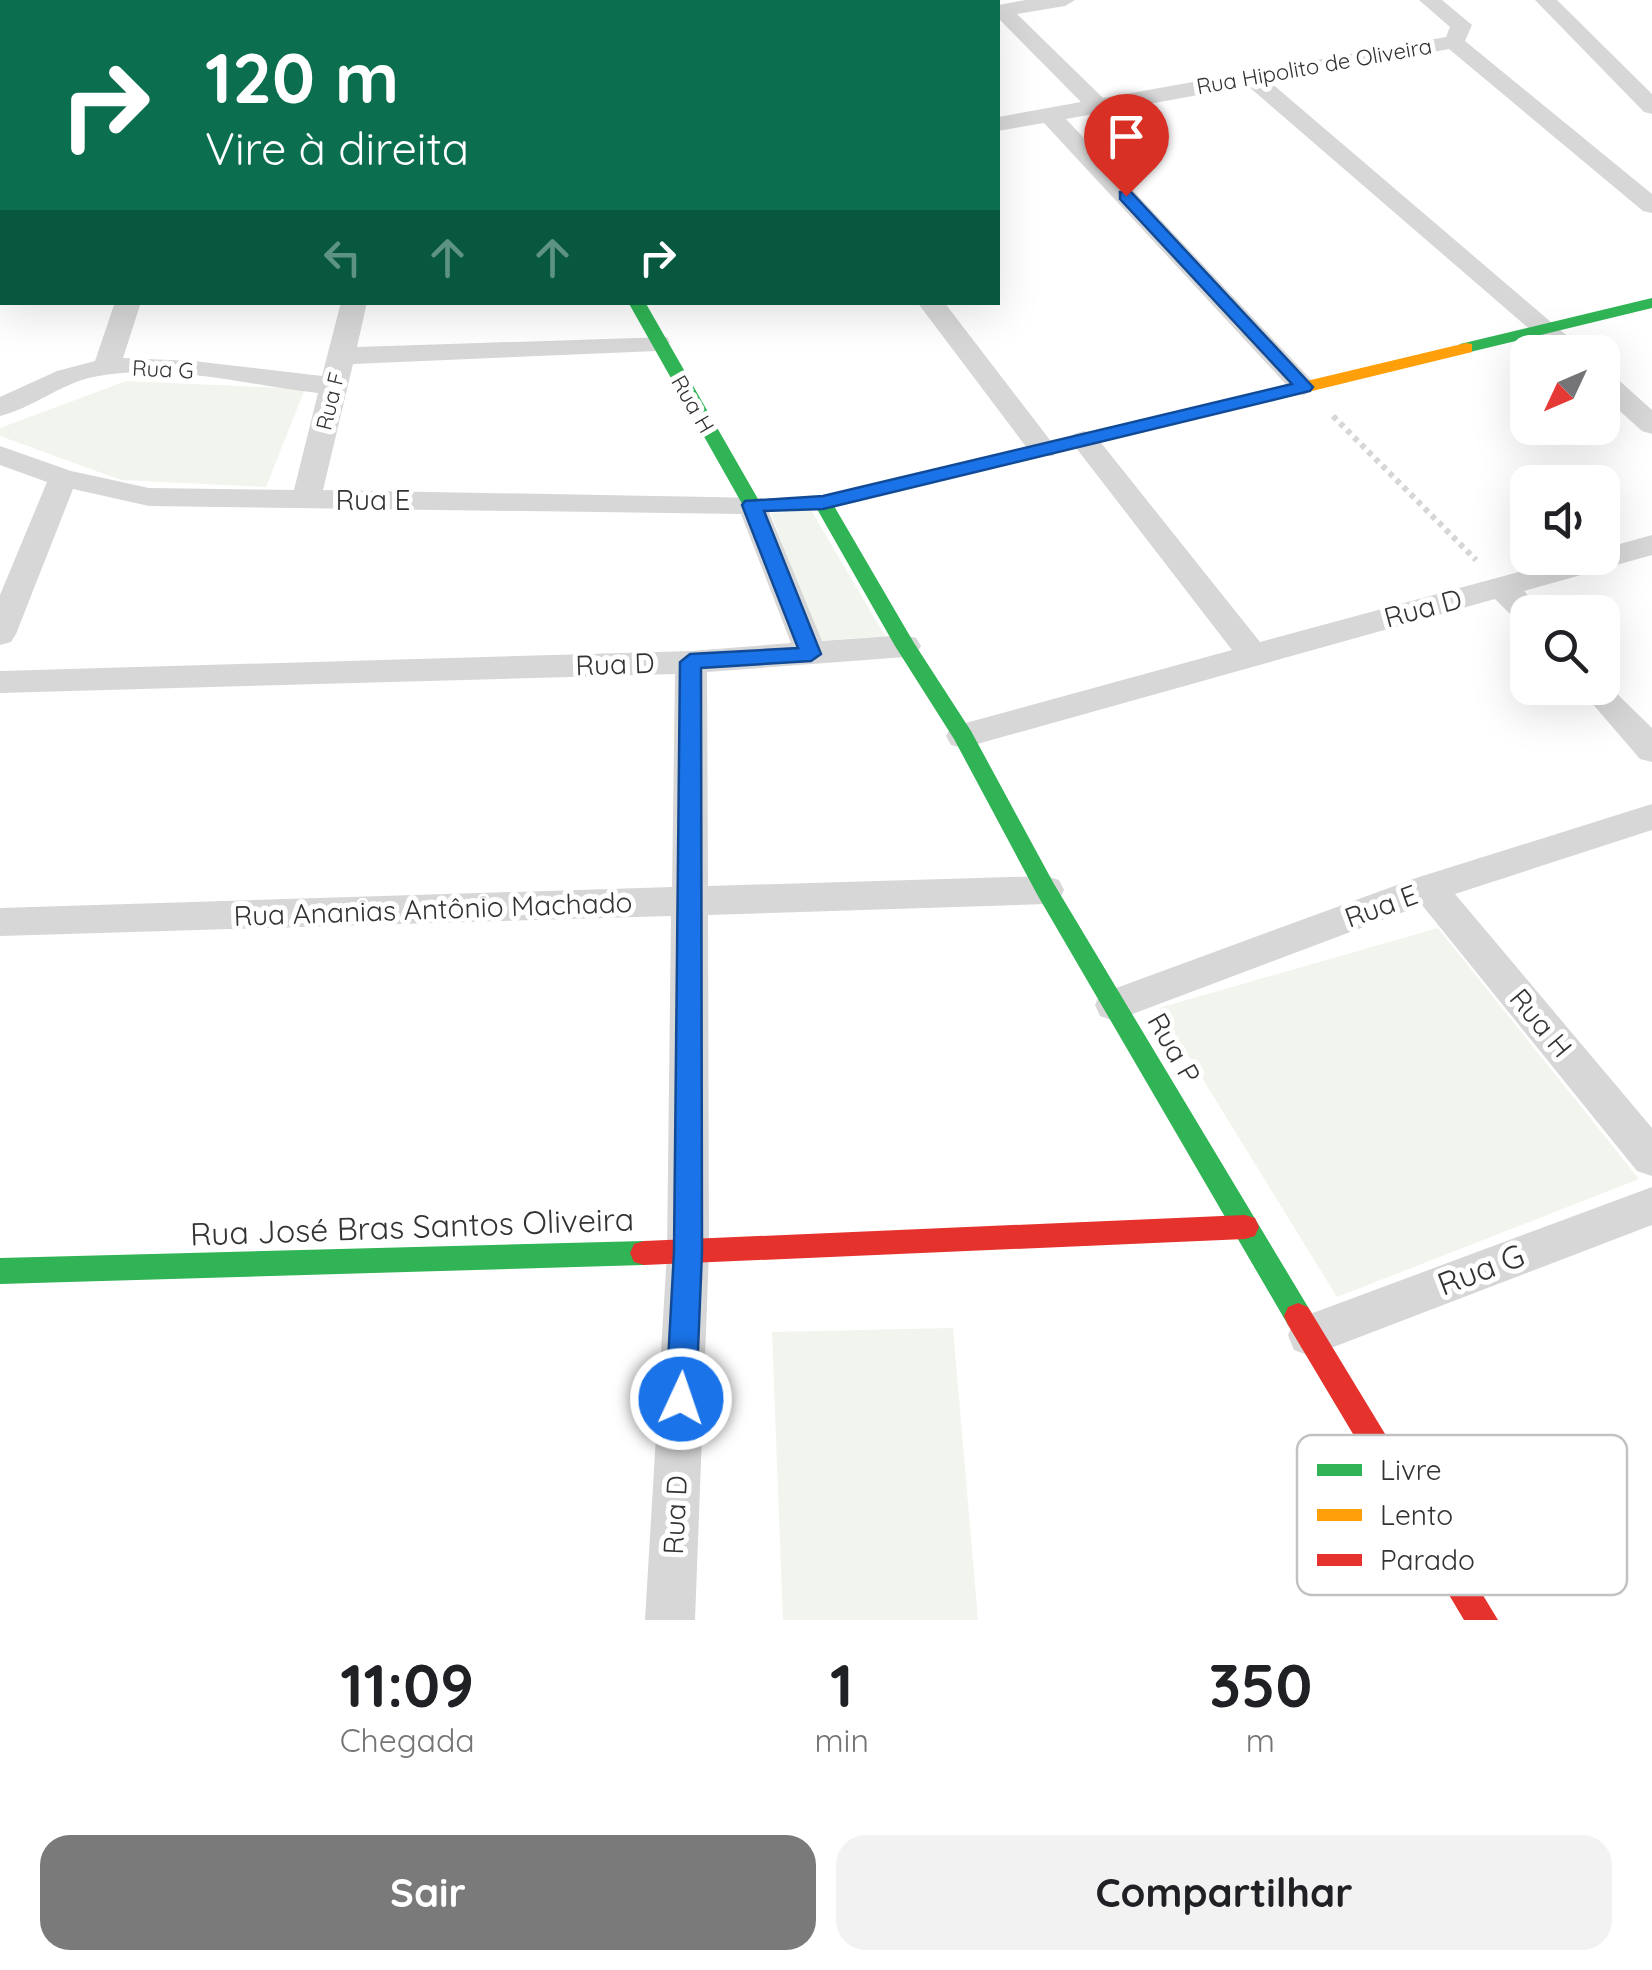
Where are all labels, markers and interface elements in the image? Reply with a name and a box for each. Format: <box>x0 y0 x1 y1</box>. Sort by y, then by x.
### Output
street label: Rua Hipolito de Oliveira <box>1194 32 1434 100</box>
text: 120 m <box>205 33 399 121</box>
icon: right <box>40 40 170 170</box>
pin <box>1084 94 1169 197</box>
icon: arrive <box>1099 109 1154 164</box>
text: Vire à direita <box>205 120 469 176</box>
icon: left <box>315 230 370 285</box>
icon: ahead <box>420 230 475 285</box>
icon: ahead <box>525 230 580 285</box>
icon: right <box>630 230 685 285</box>
north arrow <box>1510 335 1620 445</box>
map controls <box>1510 335 1620 705</box>
street label: Rua G <box>131 353 195 385</box>
street label: Rua F <box>309 369 351 433</box>
street label: Rua H <box>665 370 721 438</box>
button: sound <box>1510 465 1620 575</box>
street label: Rua E <box>336 482 410 517</box>
street label: Rua D <box>1380 580 1466 635</box>
button: search <box>1510 595 1620 705</box>
street label: Rua D <box>575 645 655 682</box>
street label: Rua E <box>1340 876 1422 935</box>
street label: Rua Ananias Antônio Machado <box>233 884 633 933</box>
street label: Rua H <box>1503 981 1580 1064</box>
street label: Rua P <box>1140 1006 1209 1089</box>
street label: Rua José Bras Santos Oliveira <box>189 1198 635 1254</box>
street label: Rua G <box>1432 1234 1530 1304</box>
position arrow <box>629 1347 733 1451</box>
legend <box>1297 1435 1627 1595</box>
text: Livre <box>1380 1452 1442 1487</box>
street label: Rua D <box>655 1475 694 1555</box>
text: Lento <box>1380 1497 1453 1532</box>
text: Parado <box>1380 1542 1475 1577</box>
text: 11:09 <box>340 1647 474 1722</box>
text: 1 <box>830 1647 853 1722</box>
text: 350 <box>1209 1647 1312 1722</box>
text: Chegada <box>340 1720 475 1760</box>
text: min <box>814 1720 869 1760</box>
text: m <box>1246 1720 1275 1760</box>
button: Sair <box>40 1835 816 1950</box>
button: Compartilhar <box>836 1835 1612 1950</box>

